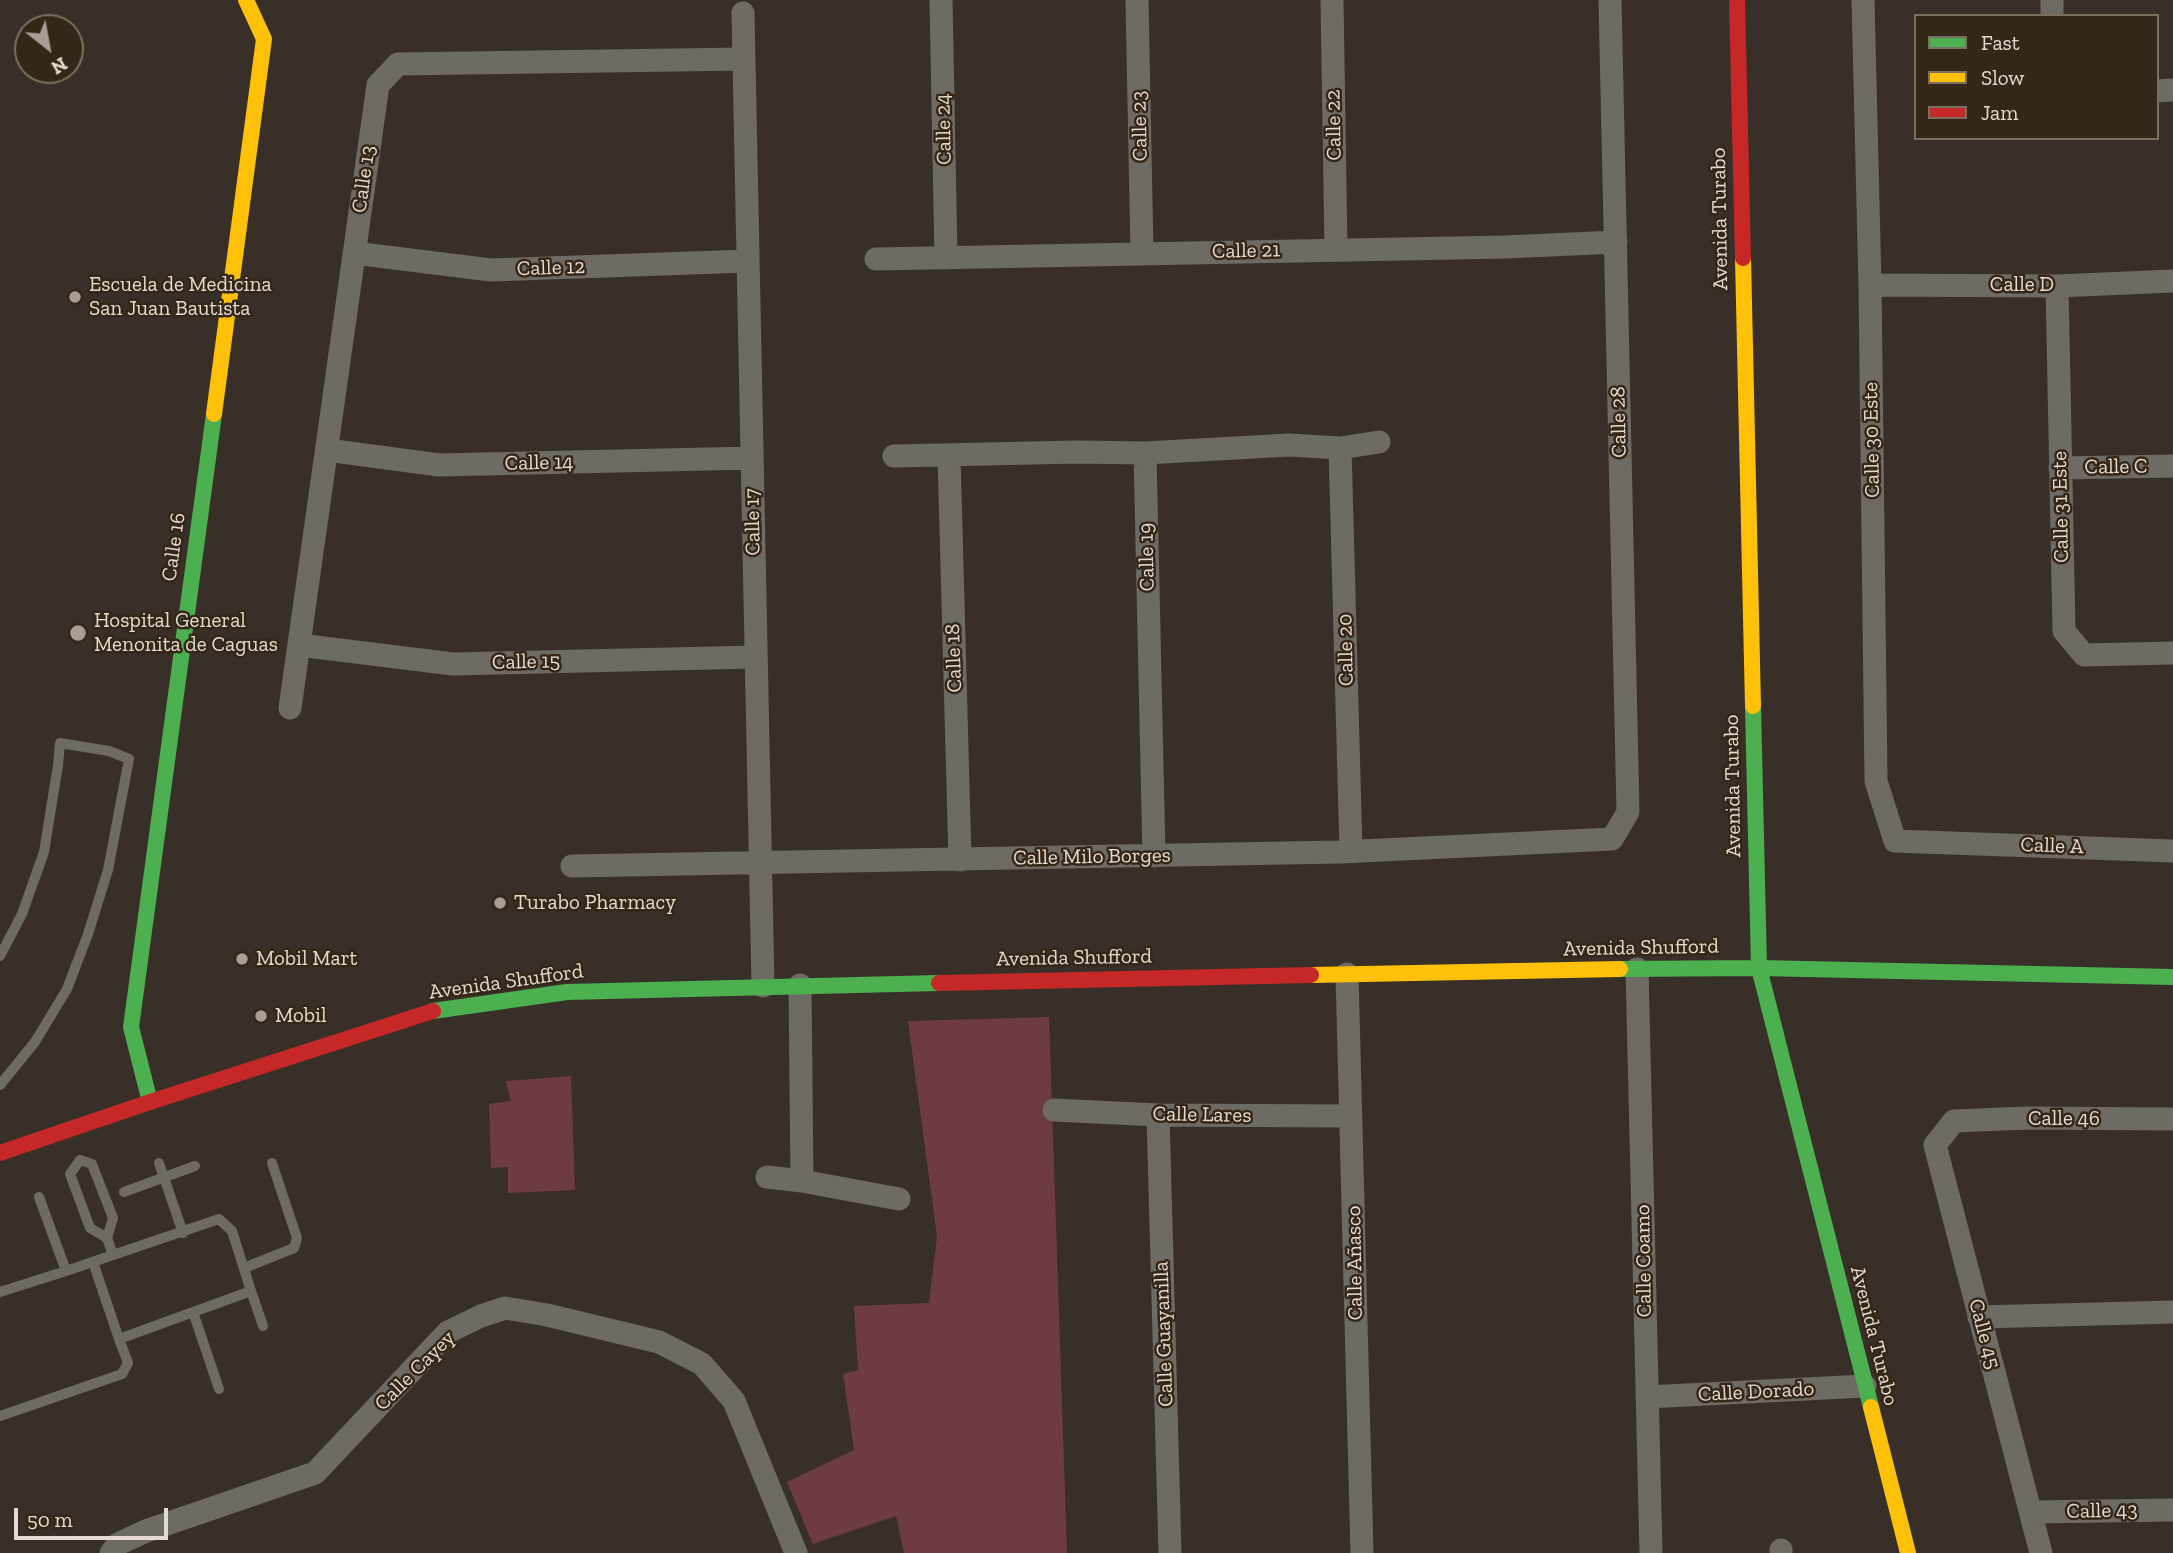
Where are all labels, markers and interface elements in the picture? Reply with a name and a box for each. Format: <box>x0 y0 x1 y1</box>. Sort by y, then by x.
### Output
north arrow <box>14 14 84 84</box>
legend <box>1914 14 2159 140</box>
text: Fast <box>1981 30 2020 55</box>
text: N <box>47 52 71 79</box>
text: Slow <box>1981 65 2024 90</box>
street label: Calle 22 <box>1321 89 1347 161</box>
street label: Calle 23 <box>1127 90 1153 162</box>
street label: Calle 24 <box>931 93 957 165</box>
text: Jam <box>1981 100 2018 125</box>
street label: Calle 13 <box>347 144 381 214</box>
street label: Avenida Turabo <box>1706 147 1734 291</box>
street label: Calle 21 <box>1212 238 1280 264</box>
street label: Calle 12 <box>516 254 586 282</box>
place label: Escuela de Medicina San Juan Bautista <box>89 272 272 322</box>
street label: Calle D <box>1990 272 2054 298</box>
marker: Escuela de Medicina San Juan Bautista <box>67 289 83 305</box>
street label: Calle 30 Este <box>1858 382 1886 498</box>
street label: Calle 28 <box>1606 386 1632 458</box>
street label: Calle 14 <box>504 450 574 476</box>
street label: Calle 31 Este <box>2047 451 2075 563</box>
street label: Calle C <box>2084 454 2148 480</box>
street label: Calle 17 <box>740 488 766 556</box>
street label: Calle 16 <box>157 511 191 583</box>
street label: Calle 19 <box>1134 522 1160 592</box>
place label: Hospital General Menonita de Caguas <box>94 608 278 658</box>
street label: Calle 20 <box>1333 614 1359 686</box>
marker: Hospital General Menonita de Caguas <box>68 623 88 643</box>
street label: Calle 18 <box>940 623 968 693</box>
street label: Calle 15 <box>492 649 560 675</box>
street label: Avenida Turabo <box>1719 714 1747 858</box>
street label: Calle A <box>2020 832 2084 860</box>
street label: Calle Milo Borges <box>1013 843 1171 871</box>
place label: Turabo Pharmacy <box>514 890 676 916</box>
marker: Turabo Pharmacy <box>492 895 508 911</box>
street label: Avenida Shufford <box>1563 934 1719 962</box>
street label: Avenida Shufford <box>996 944 1152 972</box>
place label: Mobil Mart <box>256 946 357 972</box>
marker: Mobil Mart <box>234 951 250 967</box>
street label: Avenida Shufford <box>427 959 585 1005</box>
place label: Mobil <box>275 1003 326 1029</box>
marker: Mobil <box>253 1008 269 1024</box>
street label: Calle Lares <box>1152 1102 1252 1128</box>
street label: Calle 46 <box>2028 1106 2100 1132</box>
street label: Calle Coamo <box>1630 1204 1658 1318</box>
street label: Calle Añasco <box>1341 1205 1369 1321</box>
street label: Calle Guayanilla <box>1149 1261 1179 1407</box>
street label: Avenida Turabo <box>1844 1264 1904 1408</box>
street label: Calle 45 <box>1963 1296 2005 1372</box>
street label: Calle Cayey <box>370 1326 460 1416</box>
street label: Calle Dorado <box>1697 1376 1815 1408</box>
scale bar <box>18 1494 172 1538</box>
street label: Calle 43 <box>2066 1498 2138 1524</box>
text: 50 m <box>27 1507 73 1532</box>

